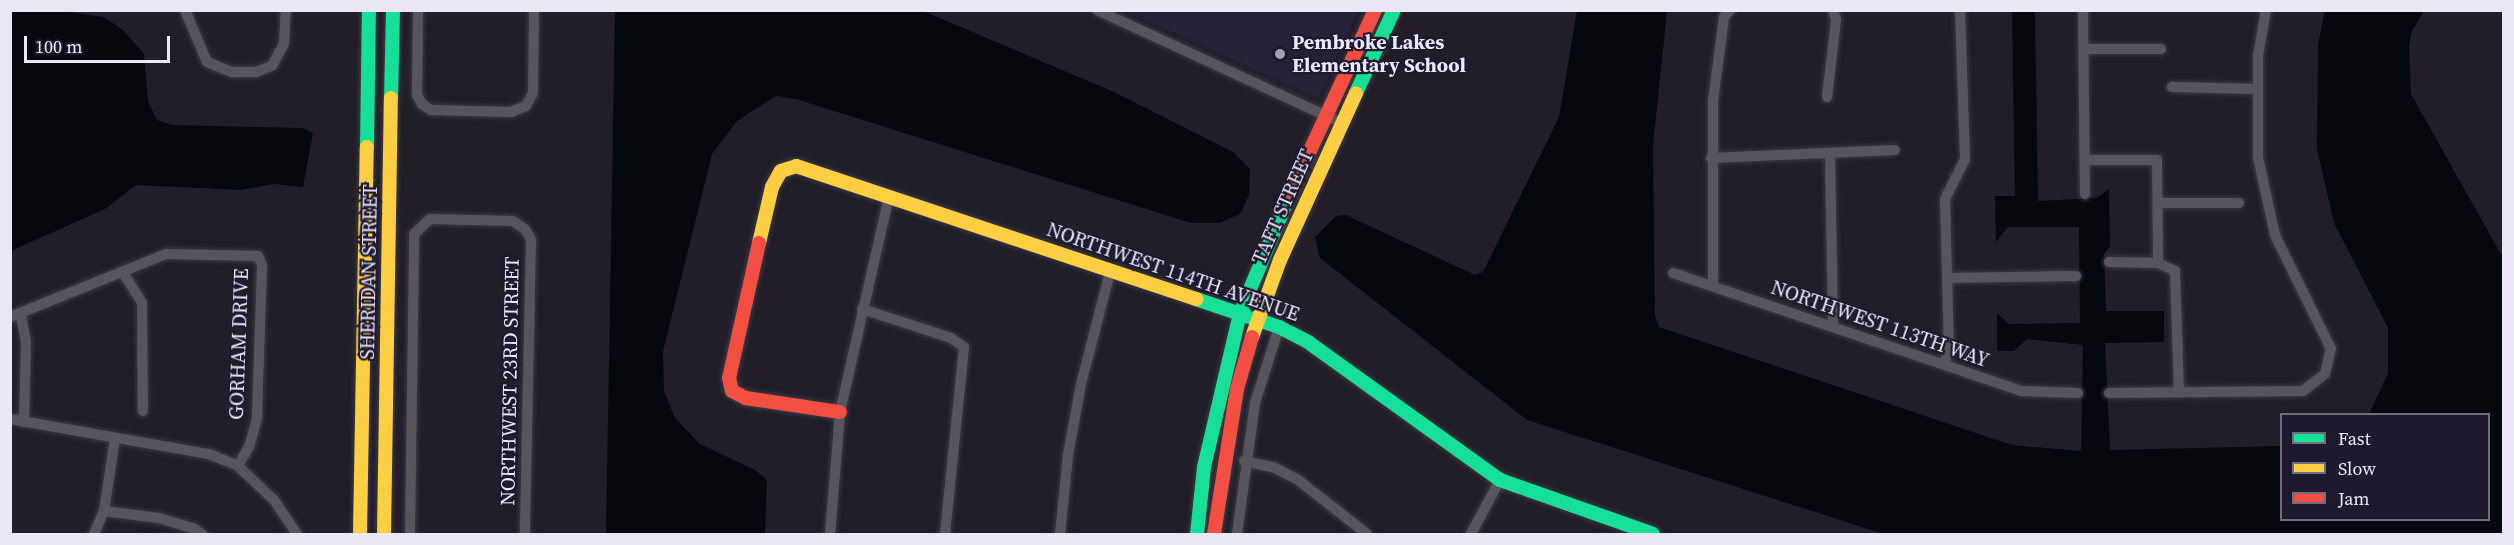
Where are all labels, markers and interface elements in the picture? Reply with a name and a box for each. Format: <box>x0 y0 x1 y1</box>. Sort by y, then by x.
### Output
scale bar <box>27 24 172 62</box>
place label: Pembroke Lakes Elementary School <box>1292 30 1466 77</box>
text: 100 m <box>35 34 82 59</box>
marker: Pembroke Lakes Elementary School <box>1273 47 1287 61</box>
street label: TAFT STREET <box>1247 146 1319 268</box>
street label: SHERIDAN STREET <box>355 184 383 360</box>
street label: NORTHWEST 114TH AVENUE <box>1043 217 1303 327</box>
street label: NORTHWEST 23RD STREET <box>496 256 524 506</box>
street label: GORHAM DRIVE <box>224 268 254 420</box>
street label: NORTHWEST 113TH WAY <box>1767 275 1993 373</box>
legend <box>2280 413 2490 521</box>
text: Fast <box>2338 426 2371 451</box>
text: Slow <box>2338 456 2376 481</box>
text: Jam <box>2338 486 2370 511</box>

